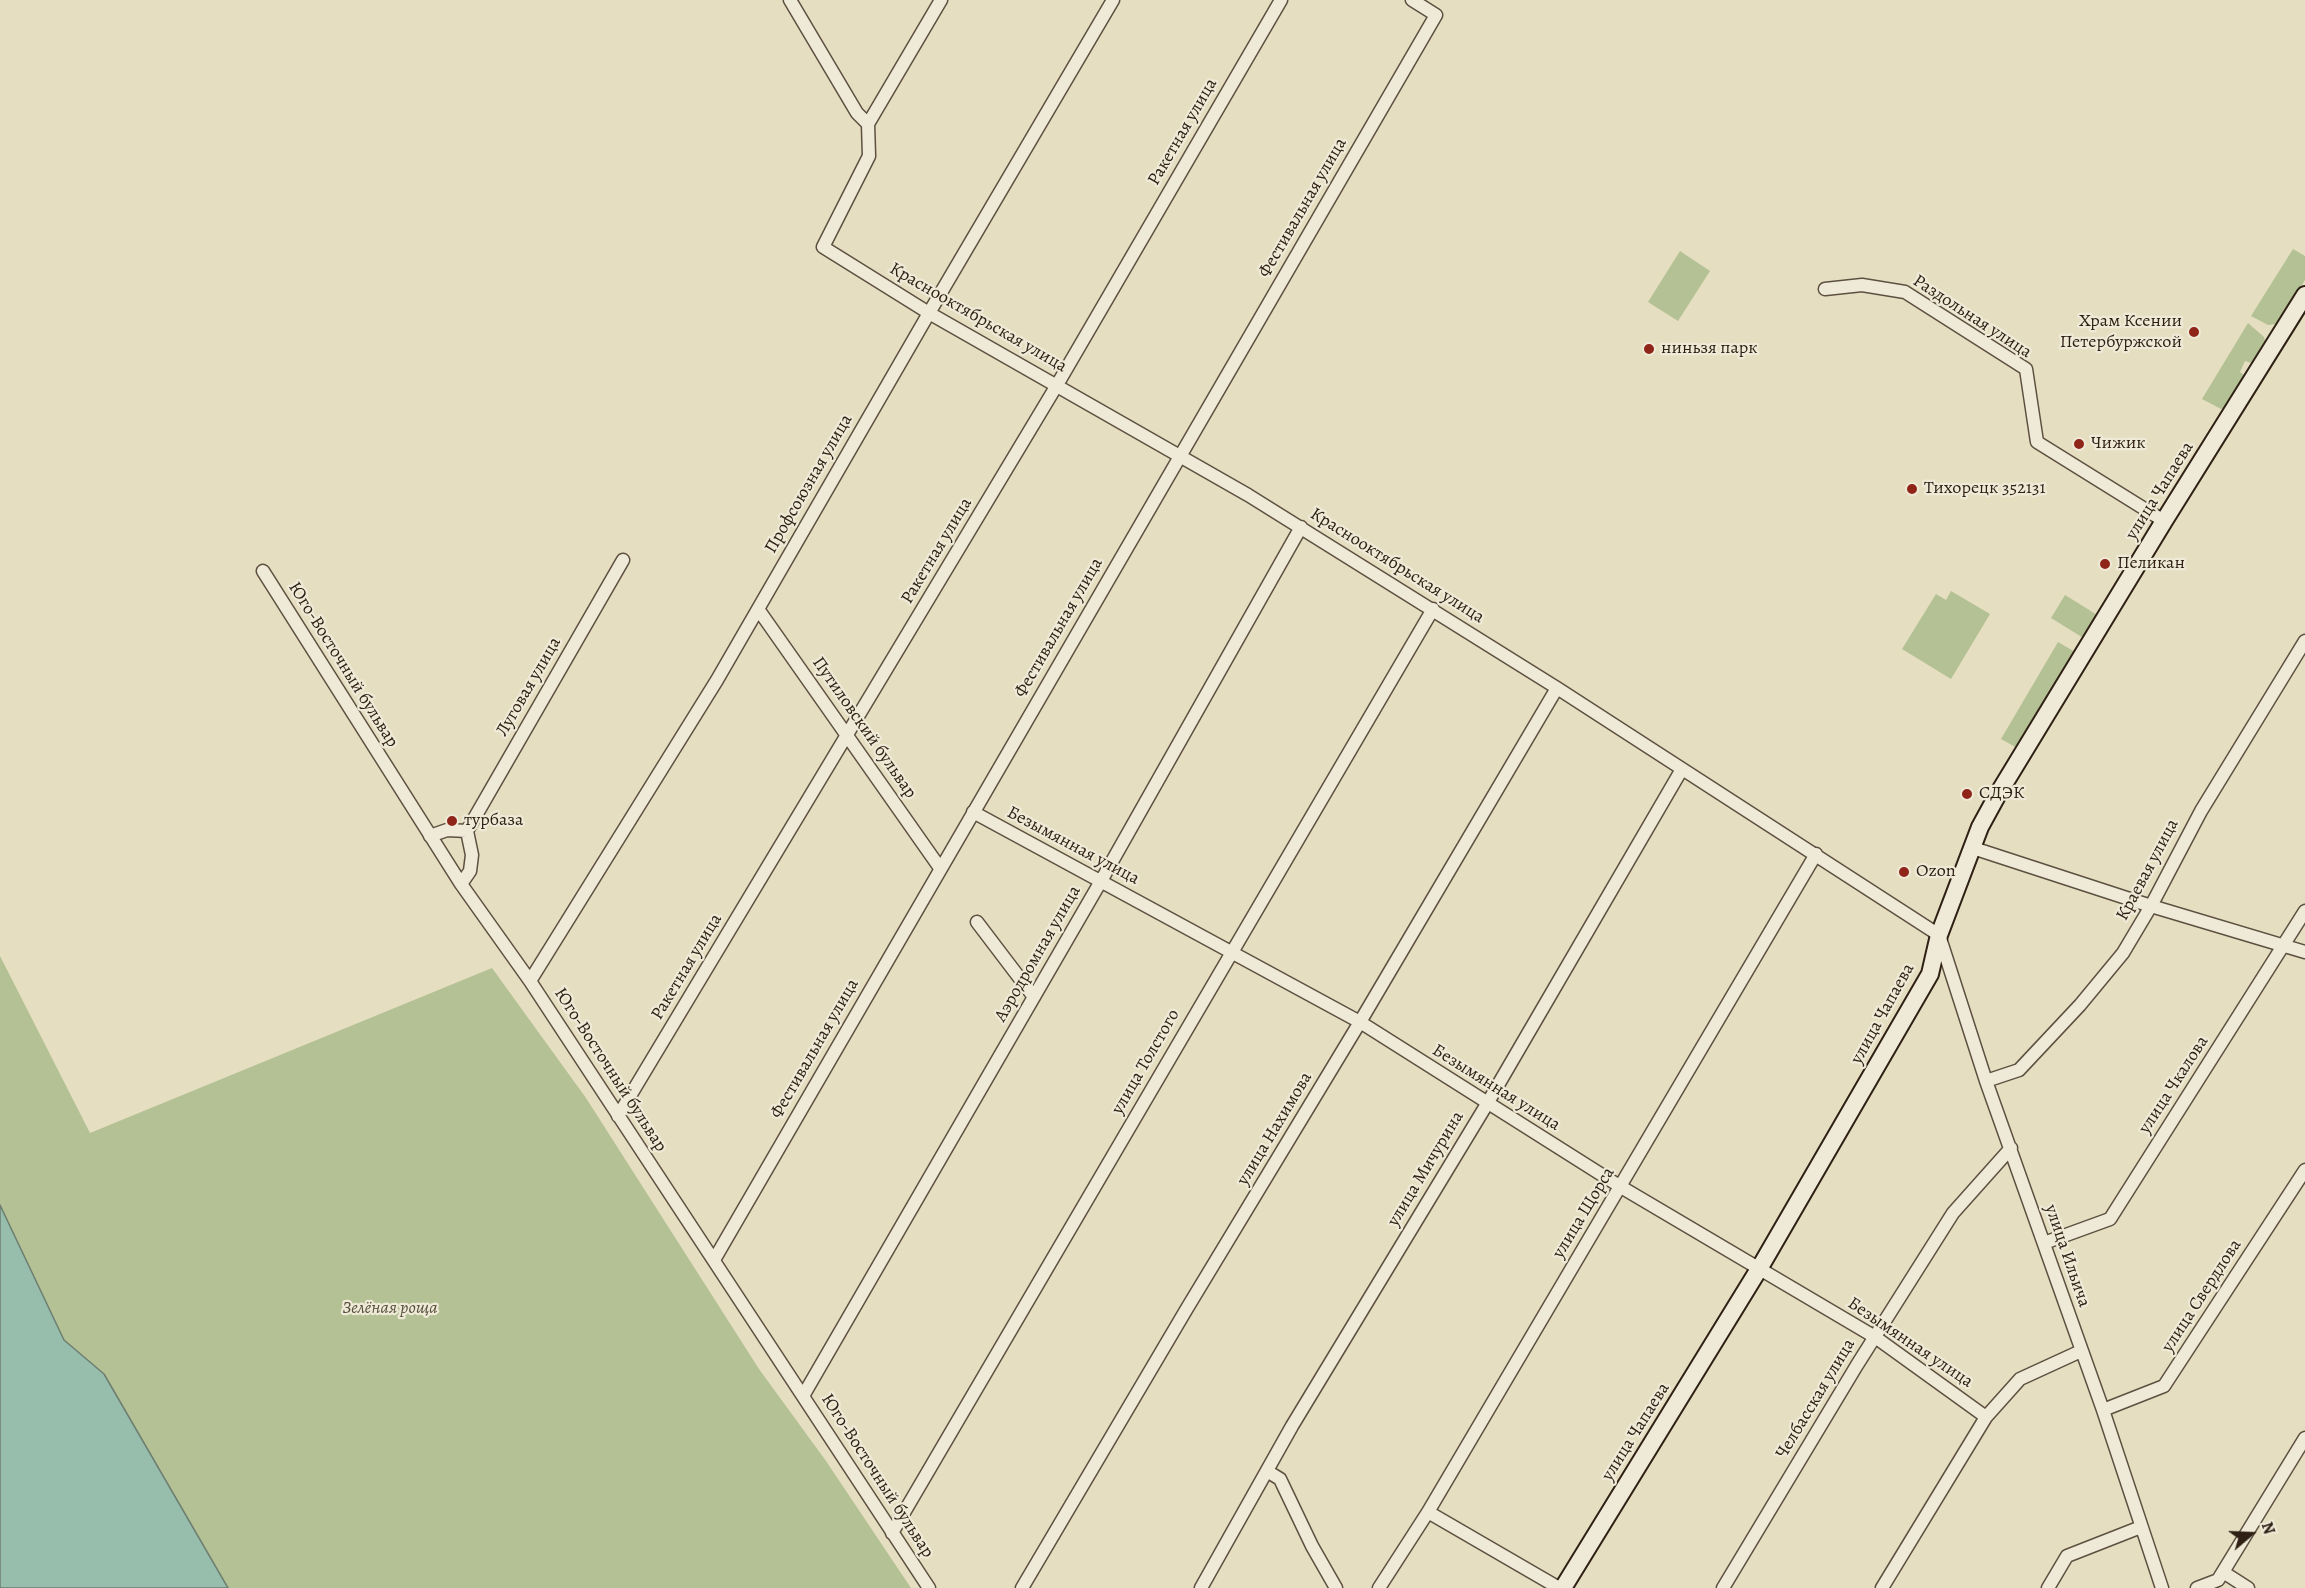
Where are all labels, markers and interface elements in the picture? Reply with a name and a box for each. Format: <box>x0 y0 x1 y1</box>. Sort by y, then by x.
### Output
street label: Ракетная улица <box>1144 75 1222 189</box>
street label: Фестивальная улица <box>1254 134 1352 282</box>
street label: Краснооктябрьская улица <box>885 258 1071 378</box>
street label: Раздольная улица <box>1909 271 2035 363</box>
place label: Храм Ксении Петербуржской <box>2060 311 2182 354</box>
marker: Храм Ксении Петербуржской <box>2187 325 2201 339</box>
place label: ниньзя парк <box>1661 338 1758 360</box>
marker: ниньзя парк <box>1642 342 1656 356</box>
street label: Профсоюзная улица <box>760 411 858 557</box>
place label: Чижик <box>2091 433 2146 455</box>
marker: Чижик <box>2072 437 2086 451</box>
street label: улица Чапаева <box>2121 438 2199 544</box>
place label: Тихорецк 352131 <box>1924 478 2046 500</box>
marker: Тихорецк 352131 <box>1905 482 1919 496</box>
street label: Ракетная улица <box>897 494 977 608</box>
street label: Краснооктябрьская улица <box>1306 503 1488 629</box>
place label: Пеликан <box>2117 553 2185 575</box>
street label: Фестивальная улица <box>1010 554 1108 702</box>
marker: Пеликан <box>2098 557 2112 571</box>
street label: Юго-Восточный бульвар <box>283 578 403 752</box>
street label: Луговая улица <box>492 634 566 740</box>
street label: Путиловский бульвар <box>807 653 921 803</box>
place label: СДЭК <box>1979 783 2024 805</box>
marker: СДЭК <box>1960 787 1974 801</box>
street label: Безымянная улица <box>1003 802 1143 890</box>
place label: турбаза <box>464 810 523 832</box>
marker: турбаза <box>445 814 459 828</box>
street label: Краевая улица <box>2112 815 2184 925</box>
place label: Ozon <box>1916 861 1956 883</box>
marker: Ozon <box>1897 865 1911 879</box>
street label: Аэродромная улица <box>990 882 1086 1026</box>
street label: Ракетная улица <box>647 910 727 1024</box>
street label: улица Чапаева <box>1846 960 1920 1068</box>
street label: Фестивальная улица <box>766 975 864 1123</box>
street label: Юго-Восточный бульвар <box>549 984 671 1156</box>
street label: улица Толстого <box>1107 1006 1185 1118</box>
street label: улица Чкалова <box>2134 1032 2214 1138</box>
street label: Безымянная улица <box>1428 1040 1564 1136</box>
street label: улица Нахимова <box>1233 1068 1317 1190</box>
street label: улица Мичурина <box>1383 1107 1469 1231</box>
street label: улица Щорса <box>1548 1163 1620 1263</box>
street label: улица Ильича <box>2039 1202 2095 1310</box>
street label: улица Свердлова <box>2157 1235 2247 1357</box>
street label: Безымянная улица <box>1843 1293 1977 1393</box>
park label: Зелёная роща <box>342 1298 438 1320</box>
street label: Челбасская улица <box>1772 1335 1860 1463</box>
street label: улица Чапаева <box>1597 1379 1675 1485</box>
street label: Юго-Восточный бульвар <box>816 1390 938 1562</box>
north arrow <box>2221 1504 2281 1564</box>
text: N <box>2256 1519 2280 1537</box>

